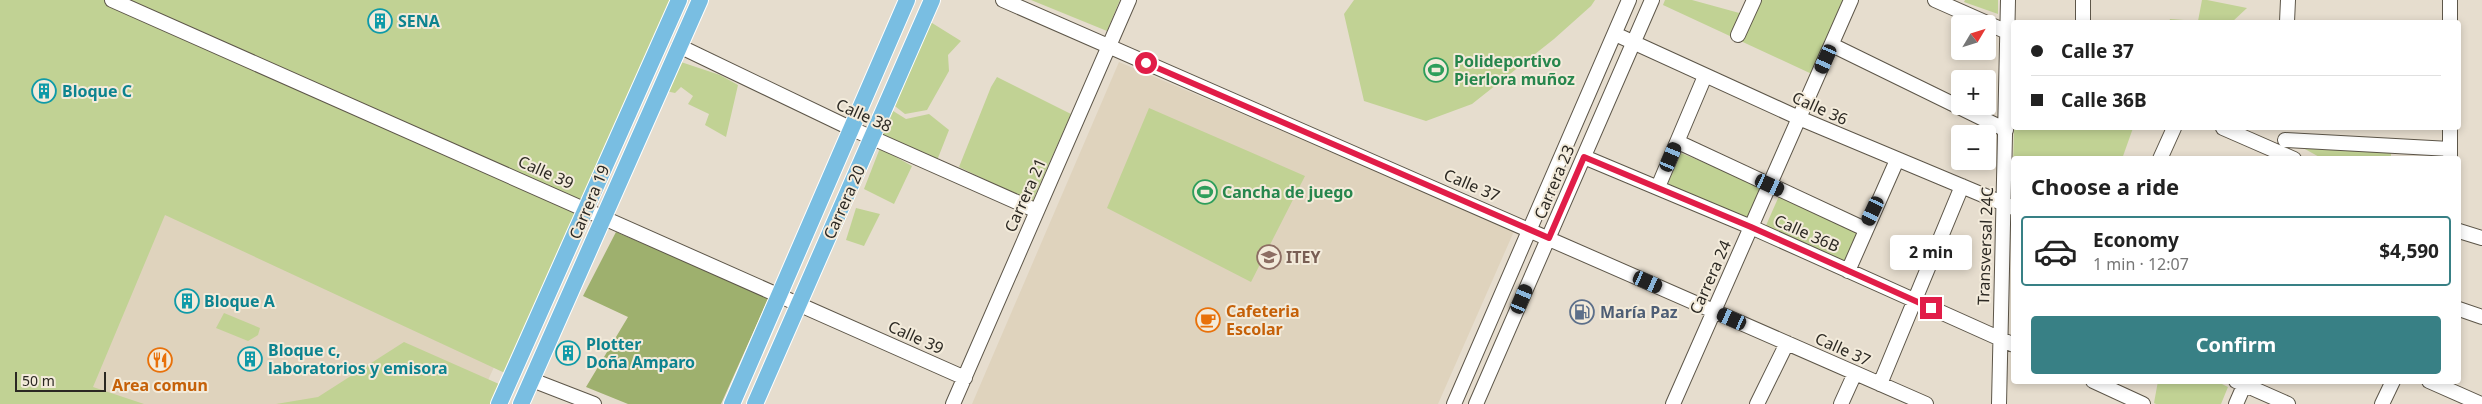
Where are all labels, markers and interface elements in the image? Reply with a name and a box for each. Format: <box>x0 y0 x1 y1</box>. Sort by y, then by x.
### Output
building icon: SENA <box>367 8 393 34</box>
place label: SENA <box>398 10 441 32</box>
north arrow <box>1951 15 1996 60</box>
map controls <box>1951 15 1996 170</box>
text: Calle 37 <box>2061 38 2134 64</box>
car <box>1813 42 1838 76</box>
place label: Polideportivo Pierlora muñoz <box>1454 50 1575 90</box>
route start <box>1135 52 1157 74</box>
sports icon: Polideportivo Pierlora muñoz <box>1423 57 1449 83</box>
button: + <box>1951 70 1996 115</box>
building icon: Bloque C <box>31 78 57 104</box>
place label: Bloque C <box>62 80 132 102</box>
street label: Calle 36 <box>1789 86 1851 130</box>
text: Calle 36B <box>2061 87 2147 113</box>
street label: Calle 38 <box>833 93 895 137</box>
button: − <box>1951 125 1996 170</box>
car <box>1658 140 1683 174</box>
street label: Carrera 23 <box>1528 141 1580 223</box>
street label: Calle 39 <box>515 150 577 194</box>
street label: Carrera 21 <box>999 155 1051 235</box>
street label: Carrera 19 <box>563 161 615 243</box>
street label: Carrera 20 <box>818 162 870 242</box>
street label: Calle 37 <box>1441 163 1503 207</box>
text: Choose a ride <box>2031 171 2179 201</box>
car <box>1753 172 1786 198</box>
sports icon: Cancha de juego <box>1192 179 1218 205</box>
place label: Cancha de juego <box>1222 181 1353 203</box>
street label: Transversal 24C <box>1972 187 1998 305</box>
car <box>1859 194 1886 228</box>
street label: Calle 36B <box>1771 209 1843 257</box>
text: Economy <box>2093 227 2179 253</box>
icon: car <box>2033 229 2078 274</box>
callout: 2 min <box>1890 236 1972 270</box>
street label: Carrera 24 <box>1684 237 1736 317</box>
text: $4,590 <box>2379 238 2439 264</box>
text: 2 min <box>1909 241 1953 263</box>
school or university icon: ITEY <box>1256 244 1282 270</box>
place label: ITEY <box>1286 246 1321 268</box>
text: 1 min · 12:07 <box>2093 253 2189 275</box>
car <box>1631 269 1664 295</box>
car <box>1509 282 1534 316</box>
building icon: Bloque A <box>174 288 200 314</box>
place label: Bloque A <box>204 290 276 312</box>
route end <box>1920 297 1942 319</box>
fuel station icon: María Paz <box>1569 299 1595 325</box>
place label: Cafeteria Escolar <box>1226 300 1300 340</box>
place label: María Paz <box>1600 301 1678 323</box>
car <box>1715 306 1748 332</box>
cafe icon: Cafeteria Escolar <box>1195 307 1221 333</box>
street label: Calle 39 <box>885 315 947 359</box>
button: Confirm <box>2031 316 2441 374</box>
street label: Calle 37 <box>1812 327 1874 371</box>
place label: Plotter Doña Amparo <box>586 333 695 373</box>
place label: Bloque c, laboratorios y emisora <box>268 339 448 379</box>
building icon: Plotter Doña Amparo <box>555 340 581 366</box>
building icon: Bloque c, laboratorios y emisora <box>237 346 263 372</box>
restaurant icon: Area comun <box>147 347 173 373</box>
scale bar <box>15 369 106 392</box>
text: 50 m <box>22 371 55 390</box>
place label: Area comun <box>112 374 208 396</box>

